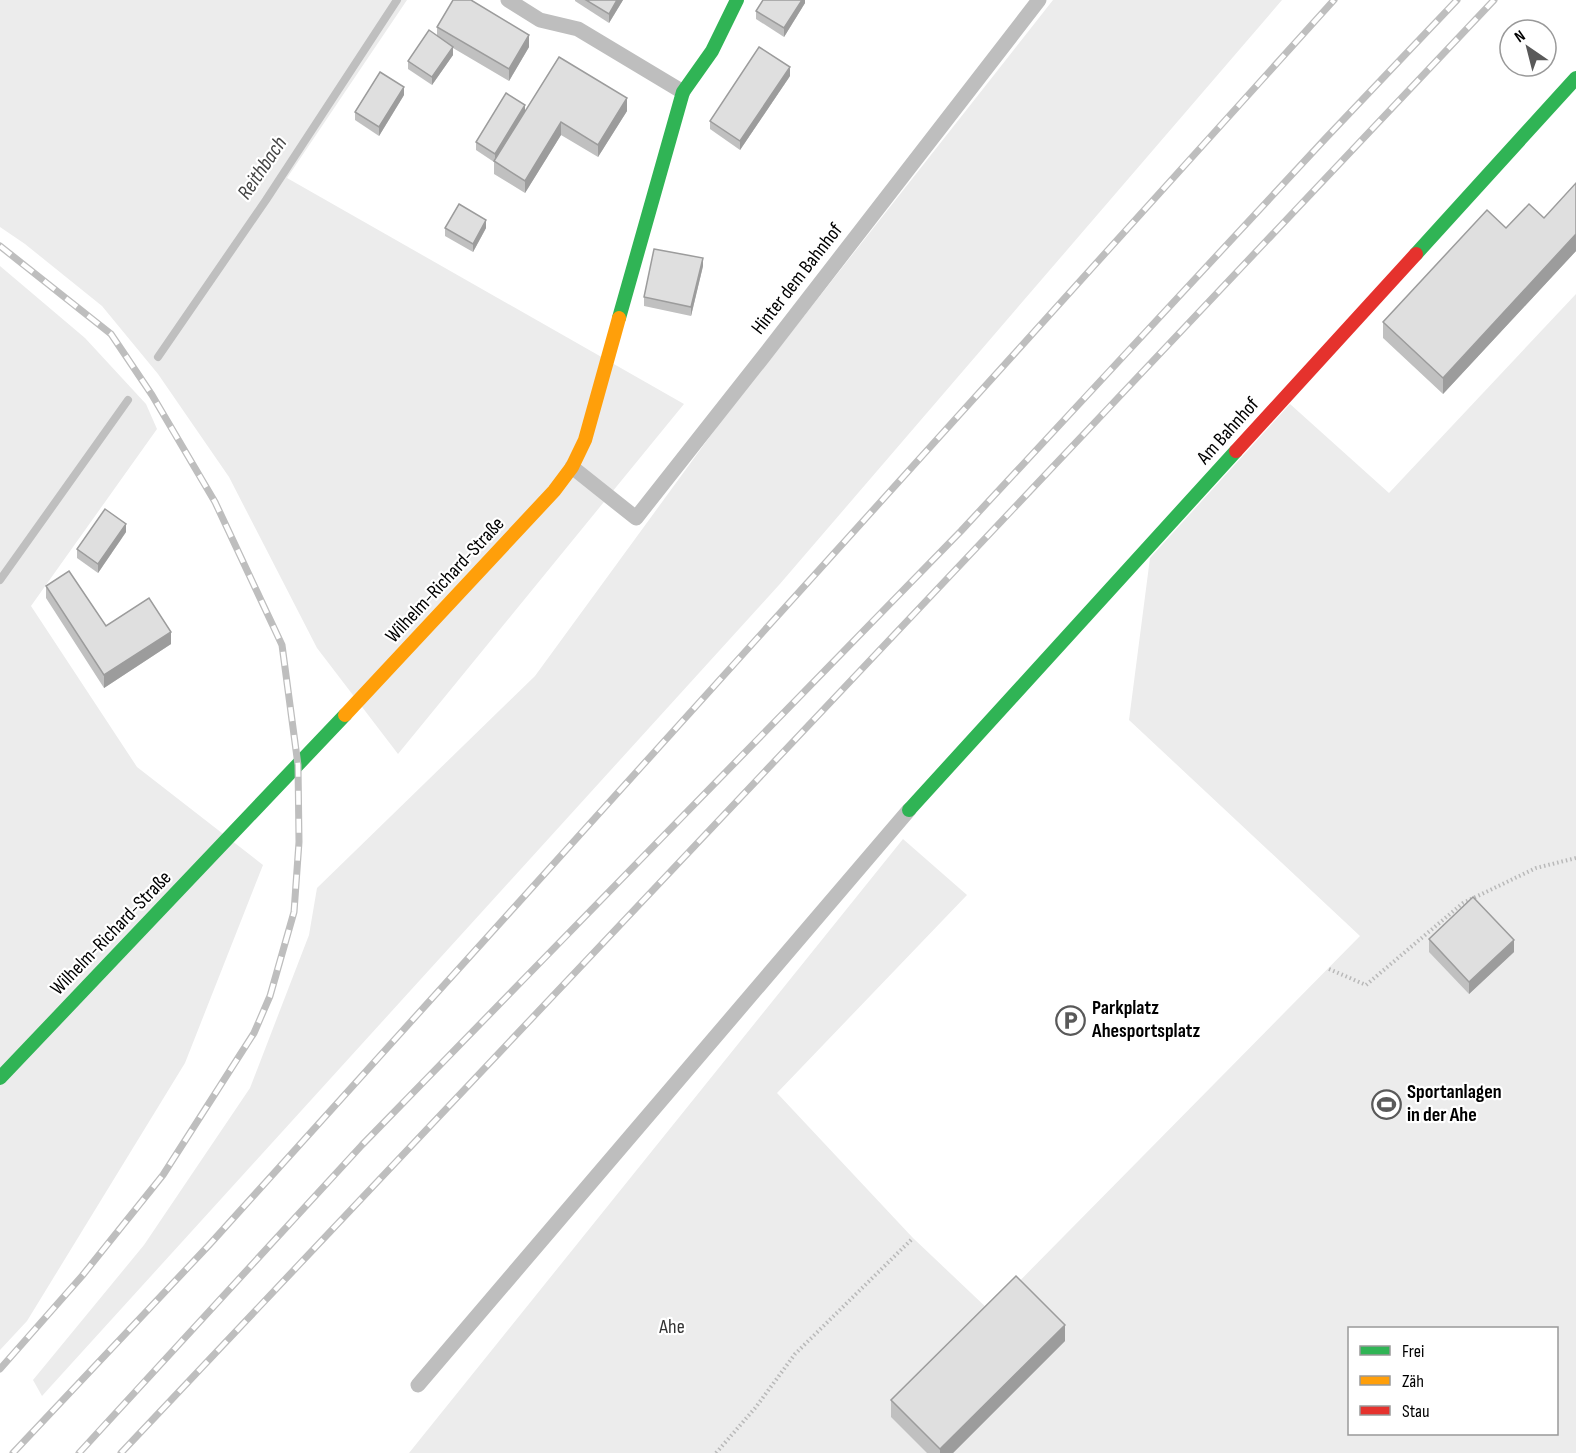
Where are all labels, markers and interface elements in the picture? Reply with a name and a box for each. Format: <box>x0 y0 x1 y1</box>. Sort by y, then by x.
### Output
north arrow <box>1498 18 1558 78</box>
text: N <box>1511 27 1529 47</box>
water label: Reithbach <box>232 132 292 204</box>
street label: Hinter dem Bahnhof <box>746 219 848 339</box>
street label: Am Bahnhof <box>1191 393 1264 470</box>
street label: Wilhelm-Richard-Straße <box>381 512 509 648</box>
street label: Wilhelm-Richard-Straße <box>46 866 176 1000</box>
place label: Parkplatz Ahesportsplatz <box>1091 996 1201 1043</box>
parking icon: Parkplatz Ahesportsplatz <box>1055 1004 1087 1036</box>
place label: Sportanlagen in der Ahe <box>1407 1080 1502 1127</box>
sports icon: Sportanlagen in der Ahe <box>1370 1088 1402 1120</box>
park label: Ahe <box>658 1315 685 1339</box>
legend <box>1348 1327 1558 1435</box>
text: Frei <box>1402 1341 1424 1362</box>
text: Zäh <box>1402 1371 1424 1392</box>
text: Stau <box>1402 1401 1430 1422</box>

